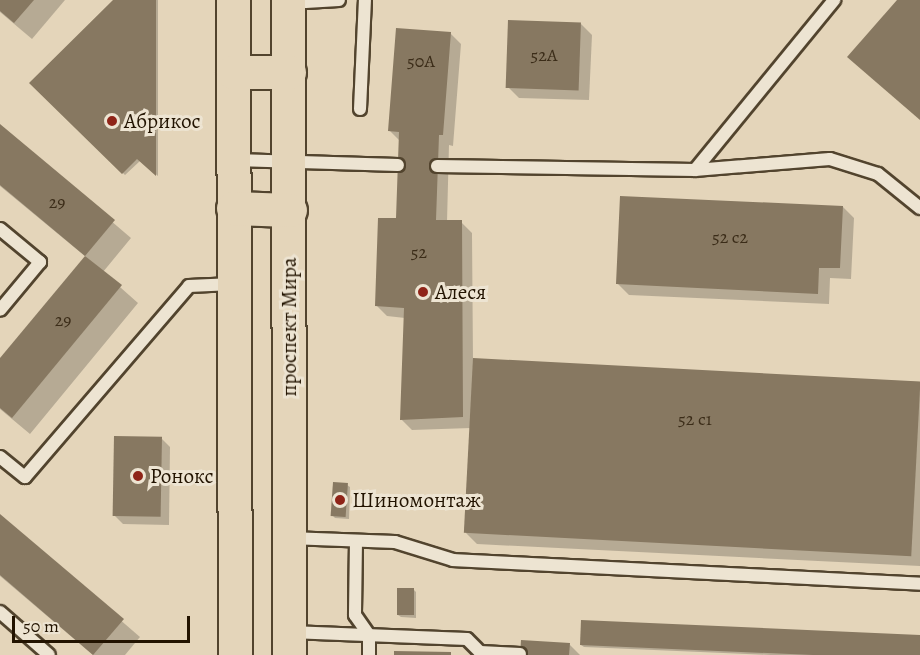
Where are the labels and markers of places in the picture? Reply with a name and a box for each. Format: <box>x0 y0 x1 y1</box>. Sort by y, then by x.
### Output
place label: Абрикос <box>124 108 201 134</box>
marker: Абрикос <box>105 114 119 128</box>
place label: Алеся <box>435 279 486 305</box>
marker: Алеся <box>416 285 430 299</box>
place label: Ронокс <box>150 463 214 489</box>
marker: Ронокс <box>131 469 145 483</box>
place label: Шиномонтаж <box>352 487 481 513</box>
marker: Шиномонтаж <box>333 493 347 507</box>

